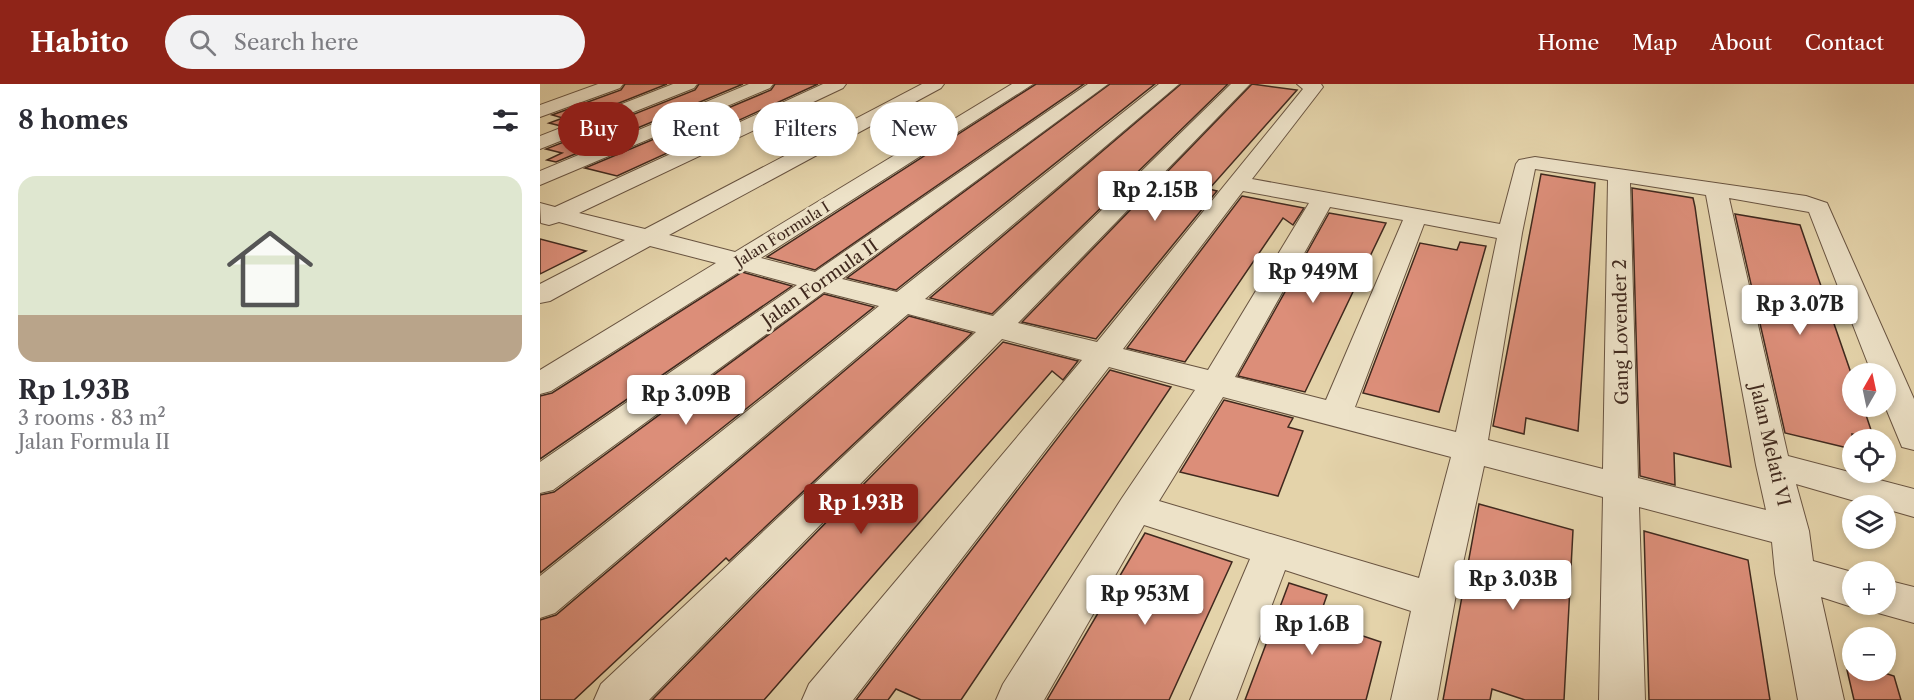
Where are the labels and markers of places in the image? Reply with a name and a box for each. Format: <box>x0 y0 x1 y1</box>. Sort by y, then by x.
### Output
pin: Rp 2.15B <box>1093 171 1217 222</box>
pin: Rp 949M <box>1258 253 1368 304</box>
pin: Rp 3.07B <box>1738 285 1862 336</box>
pin: Rp 3.09B <box>624 375 748 426</box>
pin: Rp 1.93B <box>799 484 923 535</box>
pin: Rp 3.03B <box>1451 560 1575 611</box>
pin: Rp 953M <box>1090 575 1200 626</box>
pin: Rp 1.6B <box>1257 605 1367 656</box>

